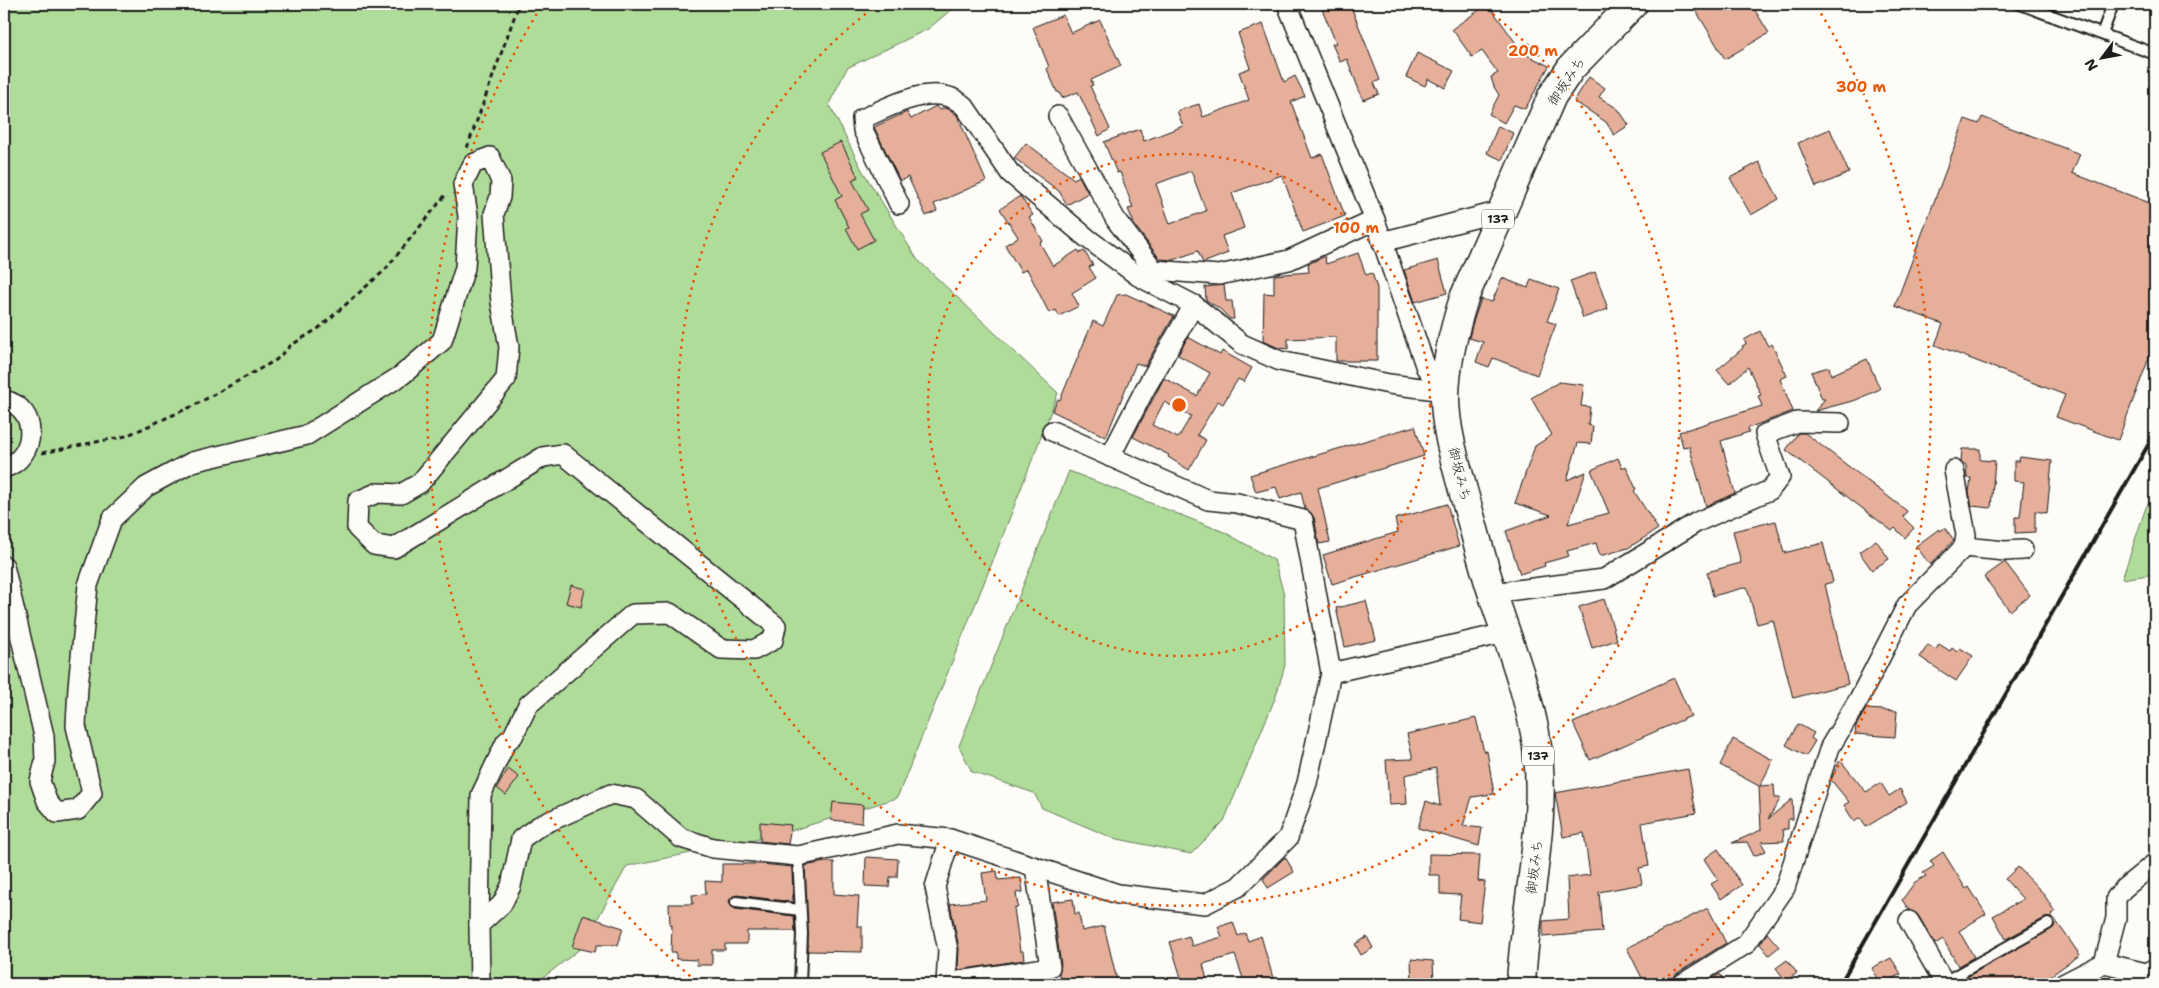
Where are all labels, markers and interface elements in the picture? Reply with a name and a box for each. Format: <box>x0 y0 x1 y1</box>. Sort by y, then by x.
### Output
north arrow <box>2076 32 2126 82</box>
text: 200 m <box>1508 41 1558 61</box>
street label: 御坂みち <box>1543 53 1589 109</box>
text: N <box>2080 55 2102 74</box>
text: 300 m <box>1836 77 1886 97</box>
road number: 137 <box>1482 210 1514 228</box>
text: 100 m <box>1333 218 1379 238</box>
centre of rings <box>1170 396 1188 414</box>
street label: 御坂みち <box>1445 445 1475 503</box>
road number: 137 <box>1522 746 1554 766</box>
street label: 御坂みち <box>1522 838 1546 896</box>

